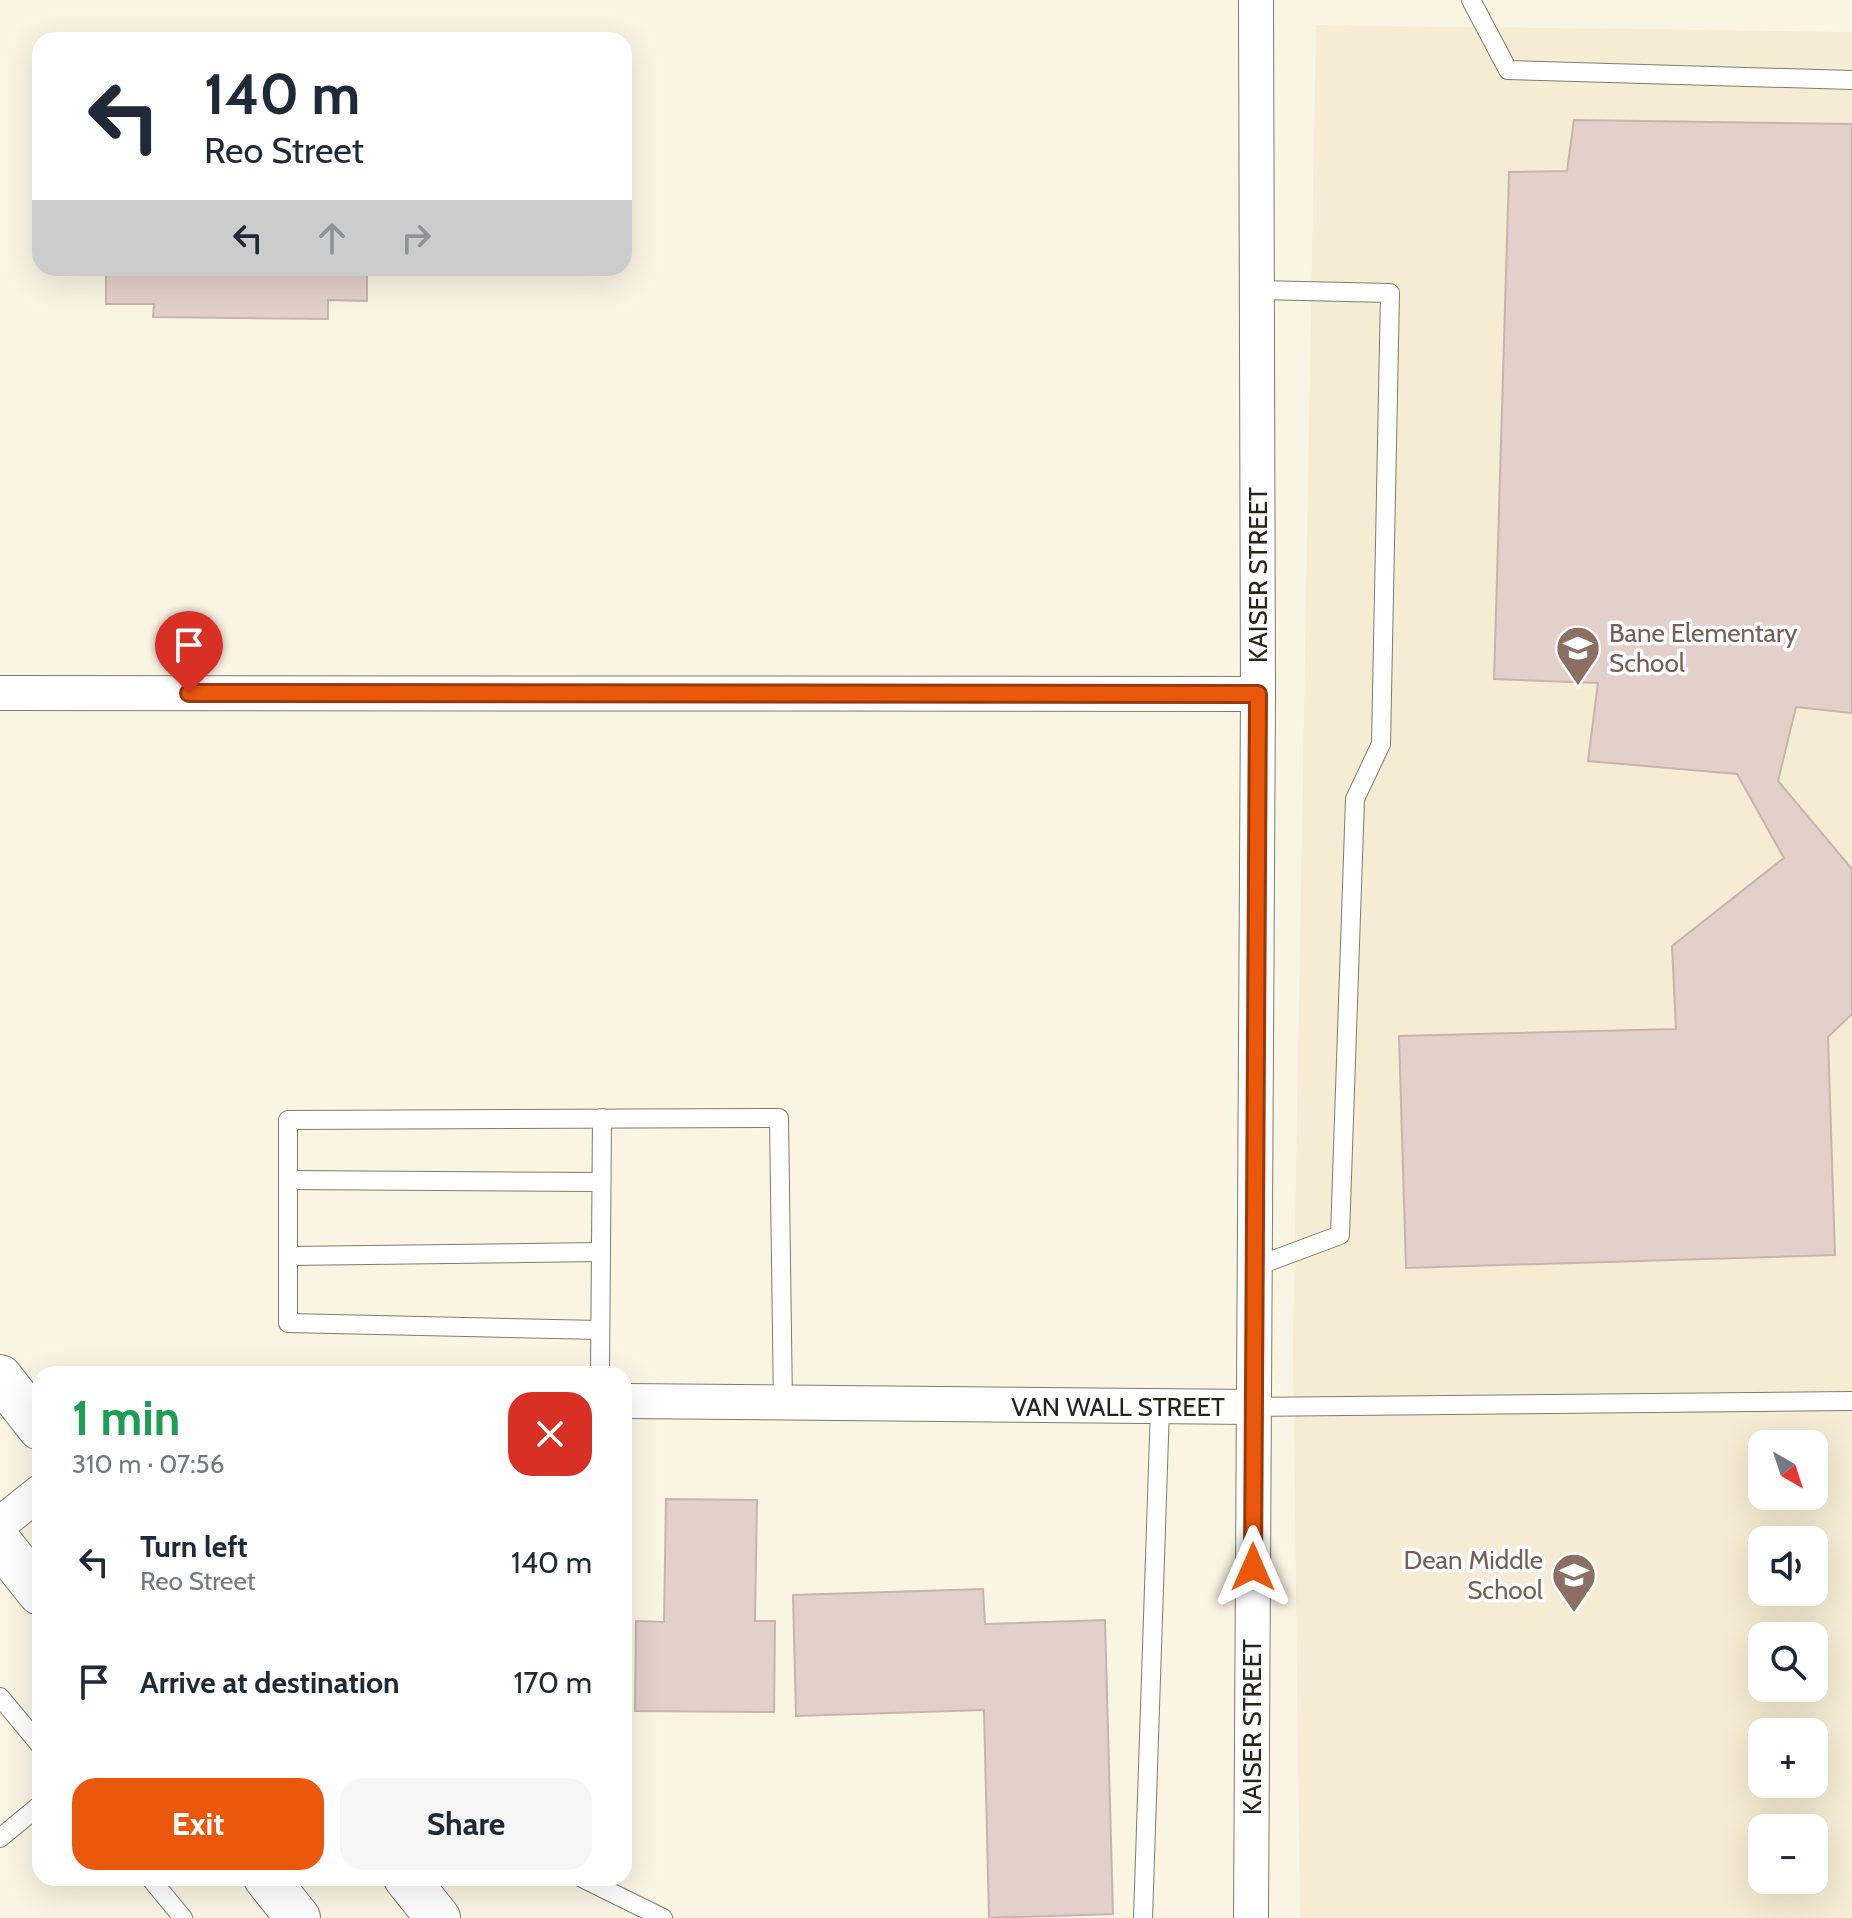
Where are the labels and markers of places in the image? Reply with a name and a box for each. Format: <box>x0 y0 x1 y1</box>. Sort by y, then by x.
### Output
pin <box>155 611 223 693</box>
place label: Bane Elementary School <box>1609 617 1797 679</box>
school or university icon: Bane Elementary School <box>1554 624 1602 687</box>
place label: Dean Middle School <box>1404 1544 1543 1606</box>
school or university icon: Dean Middle School <box>1550 1551 1598 1614</box>

